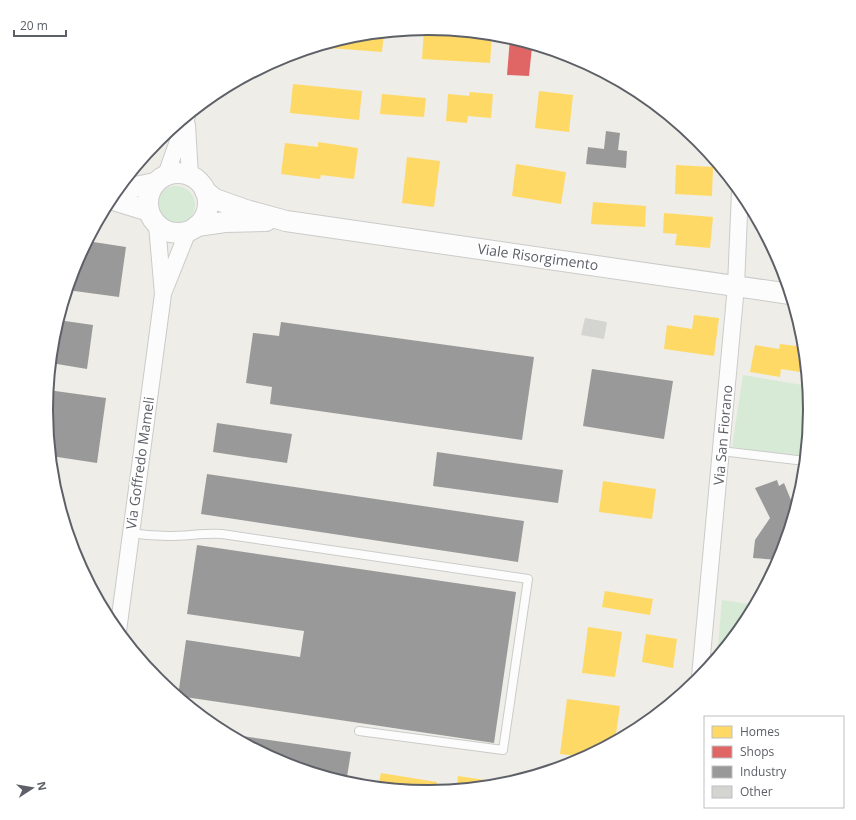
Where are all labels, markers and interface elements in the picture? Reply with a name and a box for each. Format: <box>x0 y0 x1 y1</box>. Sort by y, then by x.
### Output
scale bar <box>14 12 66 38</box>
text: 20 m <box>20 17 48 34</box>
street label: Viale Risorgimento <box>477 239 600 274</box>
street label: Via San Fiorano <box>709 384 736 486</box>
street label: Via Goffredo Mameli <box>121 395 158 530</box>
legend <box>704 716 844 808</box>
text: Homes <box>740 723 780 740</box>
text: Shops <box>740 743 775 760</box>
text: Industry <box>740 763 787 780</box>
north arrow <box>12 768 52 808</box>
text: N <box>34 780 51 792</box>
text: Other <box>740 783 773 800</box>

